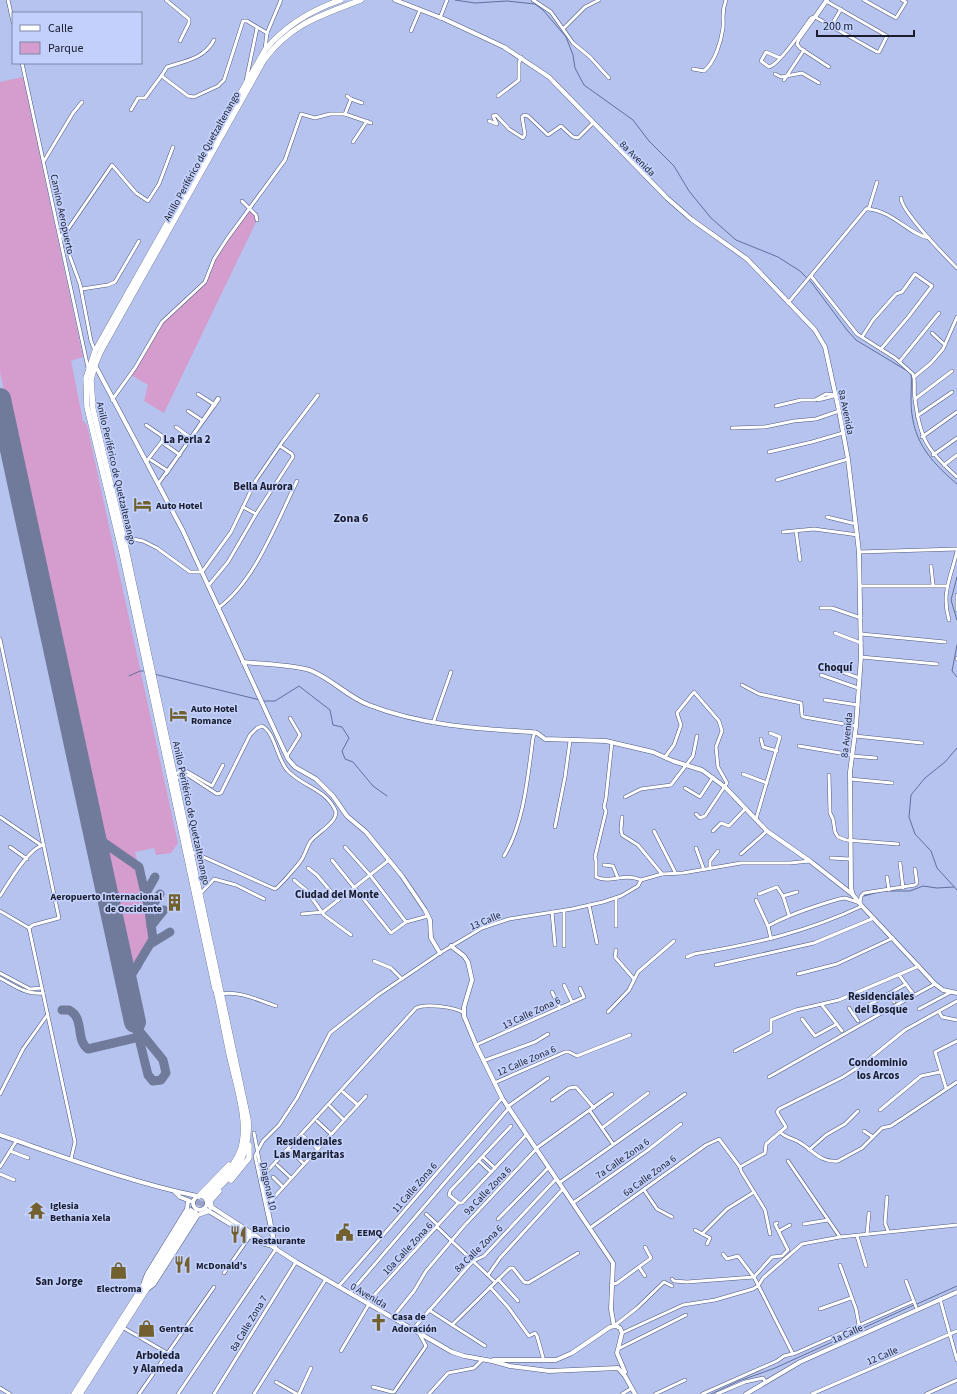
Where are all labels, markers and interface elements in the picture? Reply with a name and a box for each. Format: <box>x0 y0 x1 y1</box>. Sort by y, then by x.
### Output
legend <box>12 12 142 64</box>
scale bar <box>817 12 914 38</box>
text: 200 m <box>823 18 853 35</box>
text: Calle <box>48 20 73 37</box>
text: Parque <box>48 40 84 57</box>
street label: Anillo Periférico de Quetzaltenango <box>160 89 244 224</box>
street label: 8a Avenida <box>616 138 658 180</box>
street label: Camino Aeropuerto <box>47 173 77 256</box>
street label: 8a Avenida <box>834 389 858 436</box>
street label: Anillo Periférico de Quetzaltenango <box>93 400 139 546</box>
district label: La Perla 2 <box>163 432 211 447</box>
district label: Bella Aurora <box>233 479 293 494</box>
hotel icon: Auto Hotel <box>133 495 153 515</box>
place label: Auto Hotel <box>155 499 202 513</box>
district label: Zona 6 <box>334 510 368 527</box>
district label: Choquí <box>818 660 853 675</box>
place label: Auto Hotel Romance <box>190 702 237 728</box>
hotel icon: Auto Hotel Romance <box>168 704 188 724</box>
street label: 8a Avenida <box>838 712 856 758</box>
street label: Anillo Periférico de Quetzaltenango <box>169 740 213 886</box>
district label: Ciudad del Monte <box>295 887 379 902</box>
place label: Aeropuerto Internacional de Occidente <box>50 890 162 916</box>
building icon: Aeropuerto Internacional de Occidente <box>165 892 185 912</box>
street label: 13 Calle <box>468 908 503 934</box>
district label: Residenciales del Bosque <box>848 989 914 1017</box>
street label: 13 Calle Zona 6 <box>500 993 563 1033</box>
street label: 12 Calle Zona 6 <box>495 1042 558 1080</box>
district label: Condominio los Arcos <box>848 1055 908 1083</box>
district label: Residenciales Las Margaritas <box>274 1134 344 1162</box>
street label: 7a Calle Zona 6 <box>593 1135 652 1183</box>
street label: 6a Calle Zona 6 <box>620 1152 679 1200</box>
street label: 11 Calle Zona 6 <box>389 1159 441 1216</box>
street label: Diagonal 10 <box>256 1161 280 1212</box>
street label: 9a Calle Zona 6 <box>461 1163 515 1218</box>
place label: Iglesia Bethania Xela <box>50 1199 111 1225</box>
temple icon: Iglesia Bethania Xela <box>27 1201 47 1221</box>
street label: 10a Calle Zona 6 <box>379 1219 436 1278</box>
place label: Barcacio Restaurante <box>252 1222 306 1248</box>
public building icon: EEMQ <box>334 1222 354 1242</box>
street label: 8a Calle Zona 6 <box>451 1222 506 1276</box>
restaurant icon: Barcacio Restaurante <box>229 1224 249 1244</box>
place label: EEMQ <box>357 1226 383 1240</box>
restaurant icon: McDonald's <box>173 1255 193 1275</box>
place label: McDonald's <box>196 1259 248 1273</box>
shop icon: Electroma <box>109 1261 129 1281</box>
district label: San Jorge <box>35 1274 83 1289</box>
street label: 0 Avenida <box>347 1280 390 1312</box>
place label: Electroma <box>96 1282 142 1296</box>
street label: 8a Calle Zona 7 <box>227 1293 271 1354</box>
place label: Casa de Adoración <box>391 1310 437 1336</box>
church icon: Casa de Adoración <box>369 1312 389 1332</box>
shop icon: Gentrac <box>136 1318 156 1338</box>
street label: 1a Calle <box>830 1321 865 1347</box>
place label: Gentrac <box>159 1322 194 1336</box>
street label: 12 Calle <box>865 1343 900 1369</box>
district label: Arboleda y Alameda <box>133 1348 183 1376</box>

